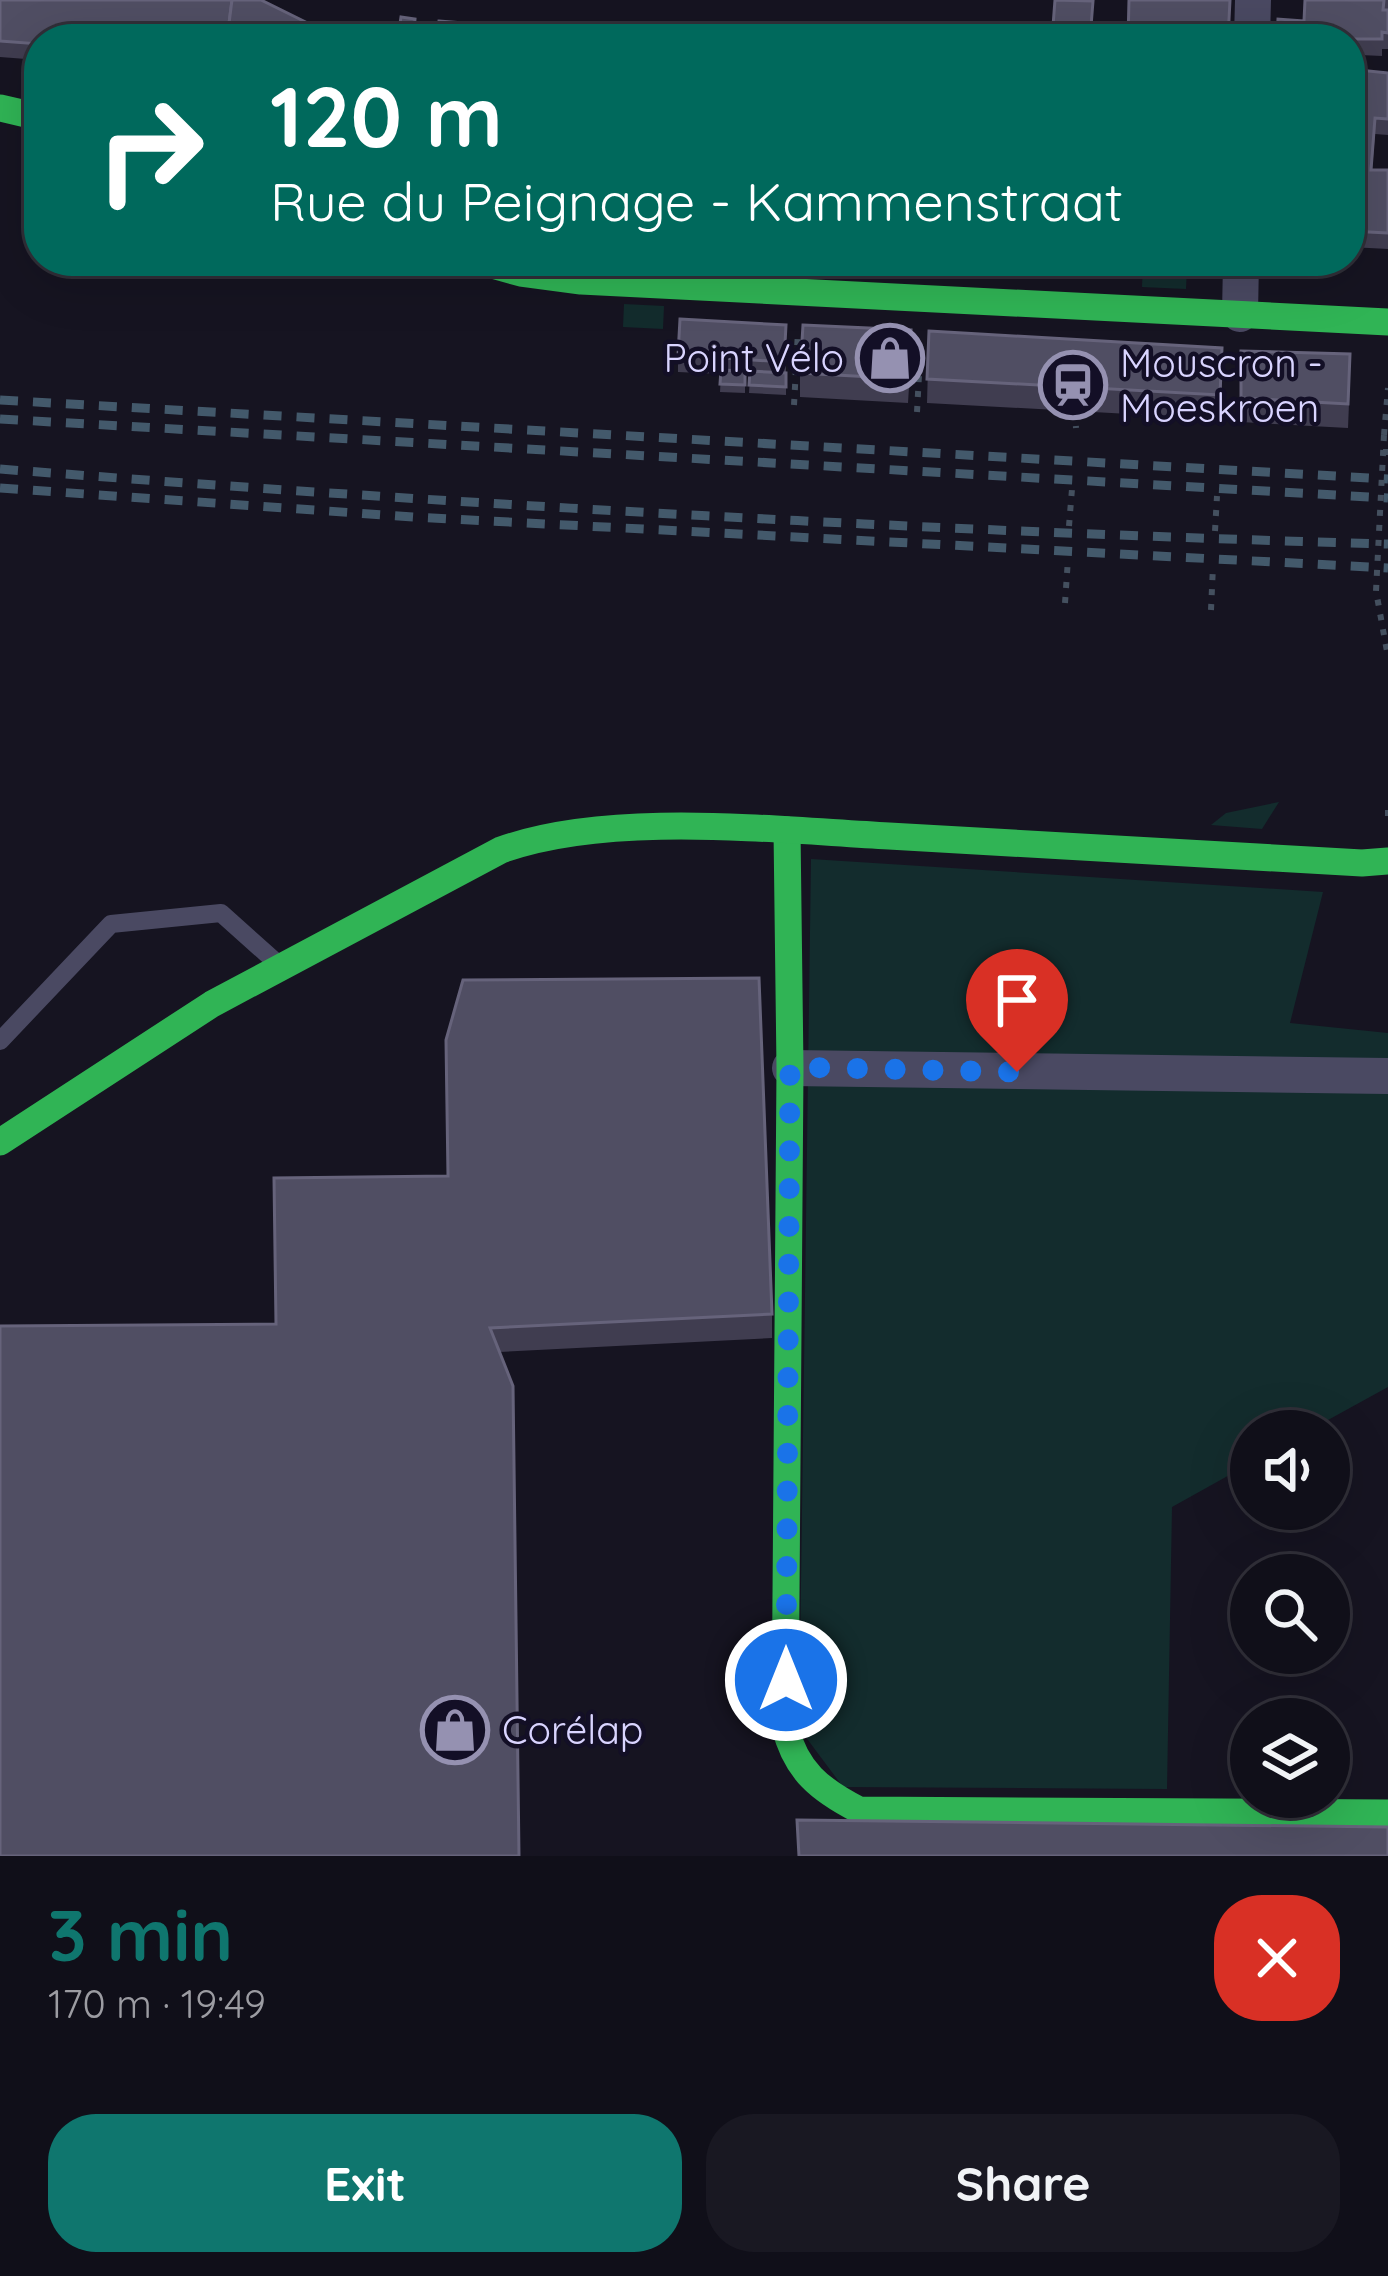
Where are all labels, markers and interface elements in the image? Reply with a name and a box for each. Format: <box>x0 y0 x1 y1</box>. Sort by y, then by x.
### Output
text: 120 m <box>270 63 503 168</box>
icon: right <box>72 72 228 228</box>
text: Rue du Peignage - Kammenstraat <box>270 167 1123 235</box>
shop icon: Point Vélo <box>855 323 925 393</box>
place label: Point Vélo <box>664 333 844 382</box>
place label: Mouscron - Moeskroen <box>1120 338 1323 432</box>
station icon: Mouscron - Moeskroen <box>1038 350 1108 420</box>
pin <box>966 949 1068 1072</box>
icon: arrive <box>984 967 1050 1033</box>
map controls <box>1230 1410 1350 1818</box>
button: sound <box>1230 1410 1350 1530</box>
button: search <box>1230 1554 1350 1674</box>
position arrow <box>723 1617 849 1743</box>
shop icon: Corélap <box>420 1695 490 1765</box>
button: layers <box>1230 1698 1350 1818</box>
place label: Corélap <box>502 1705 643 1754</box>
text: 3 min <box>48 1889 233 1979</box>
button: close <box>1214 1895 1340 2021</box>
text: 170 m · 19:49 <box>48 1979 266 2028</box>
button: Exit <box>48 2114 682 2252</box>
button: Share <box>706 2114 1340 2252</box>

